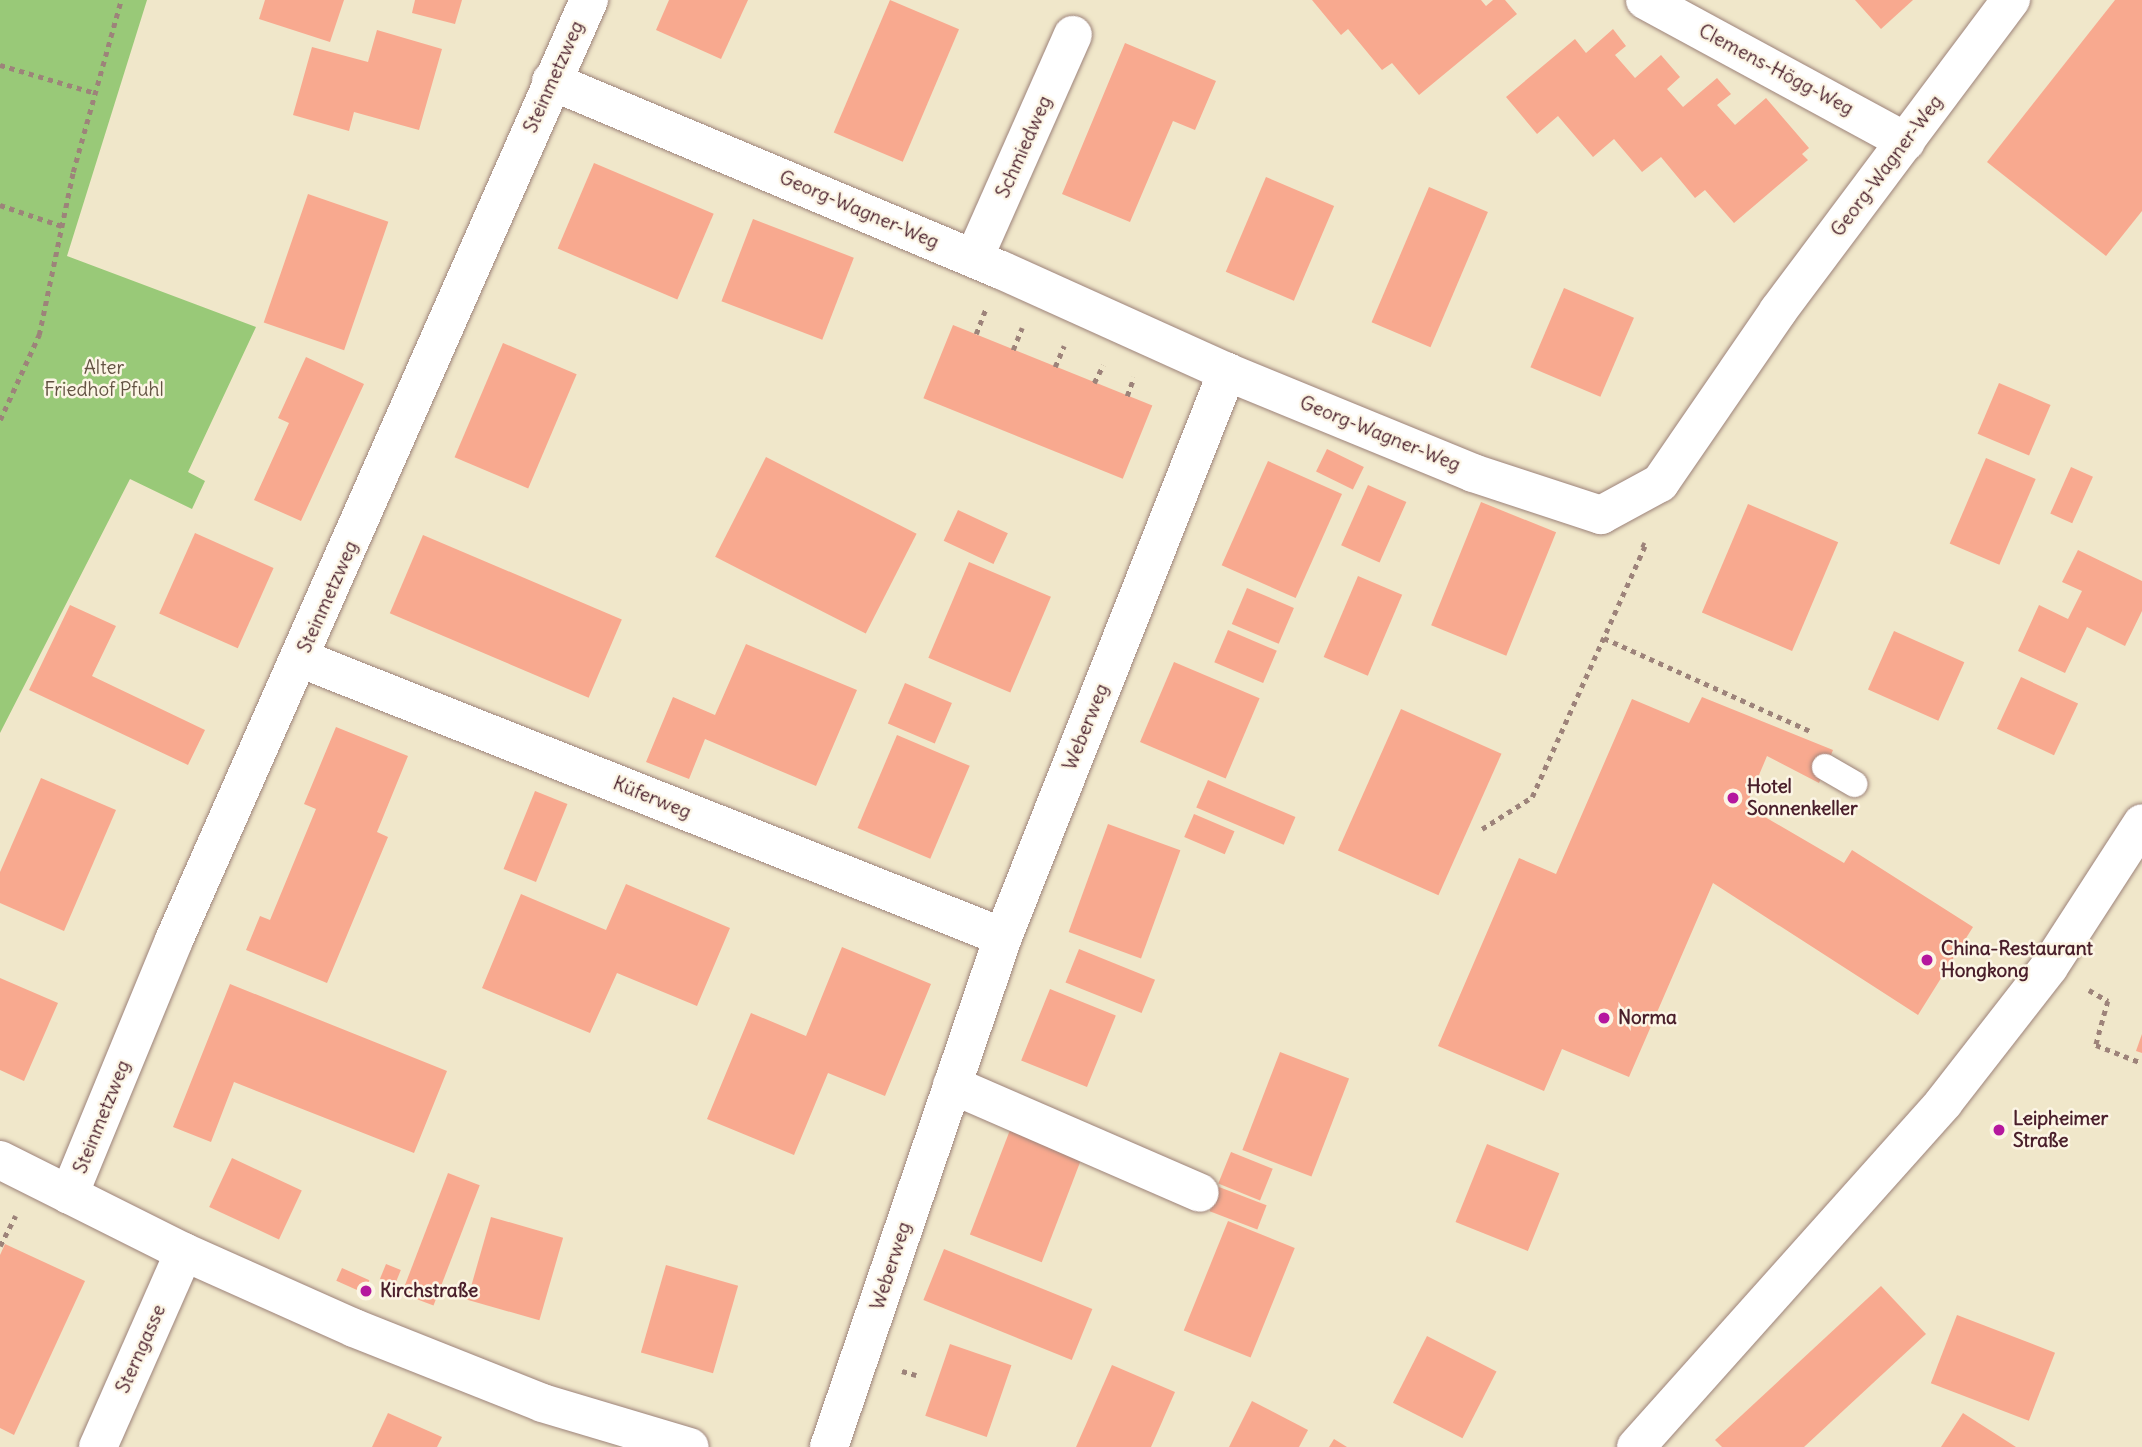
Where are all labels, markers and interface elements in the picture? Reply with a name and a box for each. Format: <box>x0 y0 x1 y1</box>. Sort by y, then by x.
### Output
street label: Steinmetzweg <box>519 18 589 136</box>
street label: Clemens-Högg-Weg <box>1695 20 1857 120</box>
street label: Georg-Wagner-Weg <box>1826 91 1948 241</box>
street label: Schmiedweg <box>991 92 1057 202</box>
street label: Georg-Wagner-Weg <box>776 166 942 254</box>
park label: Alter Friedhof Pfuhl <box>44 357 164 401</box>
street label: Georg-Wagner-Weg <box>1296 391 1464 477</box>
street label: Steinmetzweg <box>293 538 363 656</box>
street label: Weberweg <box>1058 681 1114 773</box>
street label: Küferweg <box>610 772 694 824</box>
place label: Hotel Sonnenkeller <box>1747 776 1858 820</box>
marker: Hotel Sonnenkeller <box>1725 790 1741 806</box>
place label: China-Restaurant Hongkong <box>1941 938 2093 982</box>
marker: China-Restaurant Hongkong <box>1919 952 1935 968</box>
place label: Norma <box>1618 1007 1677 1029</box>
marker: Norma <box>1596 1010 1612 1026</box>
street label: Steinmetzweg <box>69 1057 135 1177</box>
place label: Leipheimer Straße <box>2013 1108 2108 1152</box>
marker: Leipheimer Straße <box>1991 1122 2007 1138</box>
street label: Weberweg <box>866 1219 916 1313</box>
place label: Kirchstraße <box>380 1280 478 1302</box>
marker: Kirchstraße <box>358 1283 374 1299</box>
street label: Sterngasse <box>111 1301 171 1397</box>

